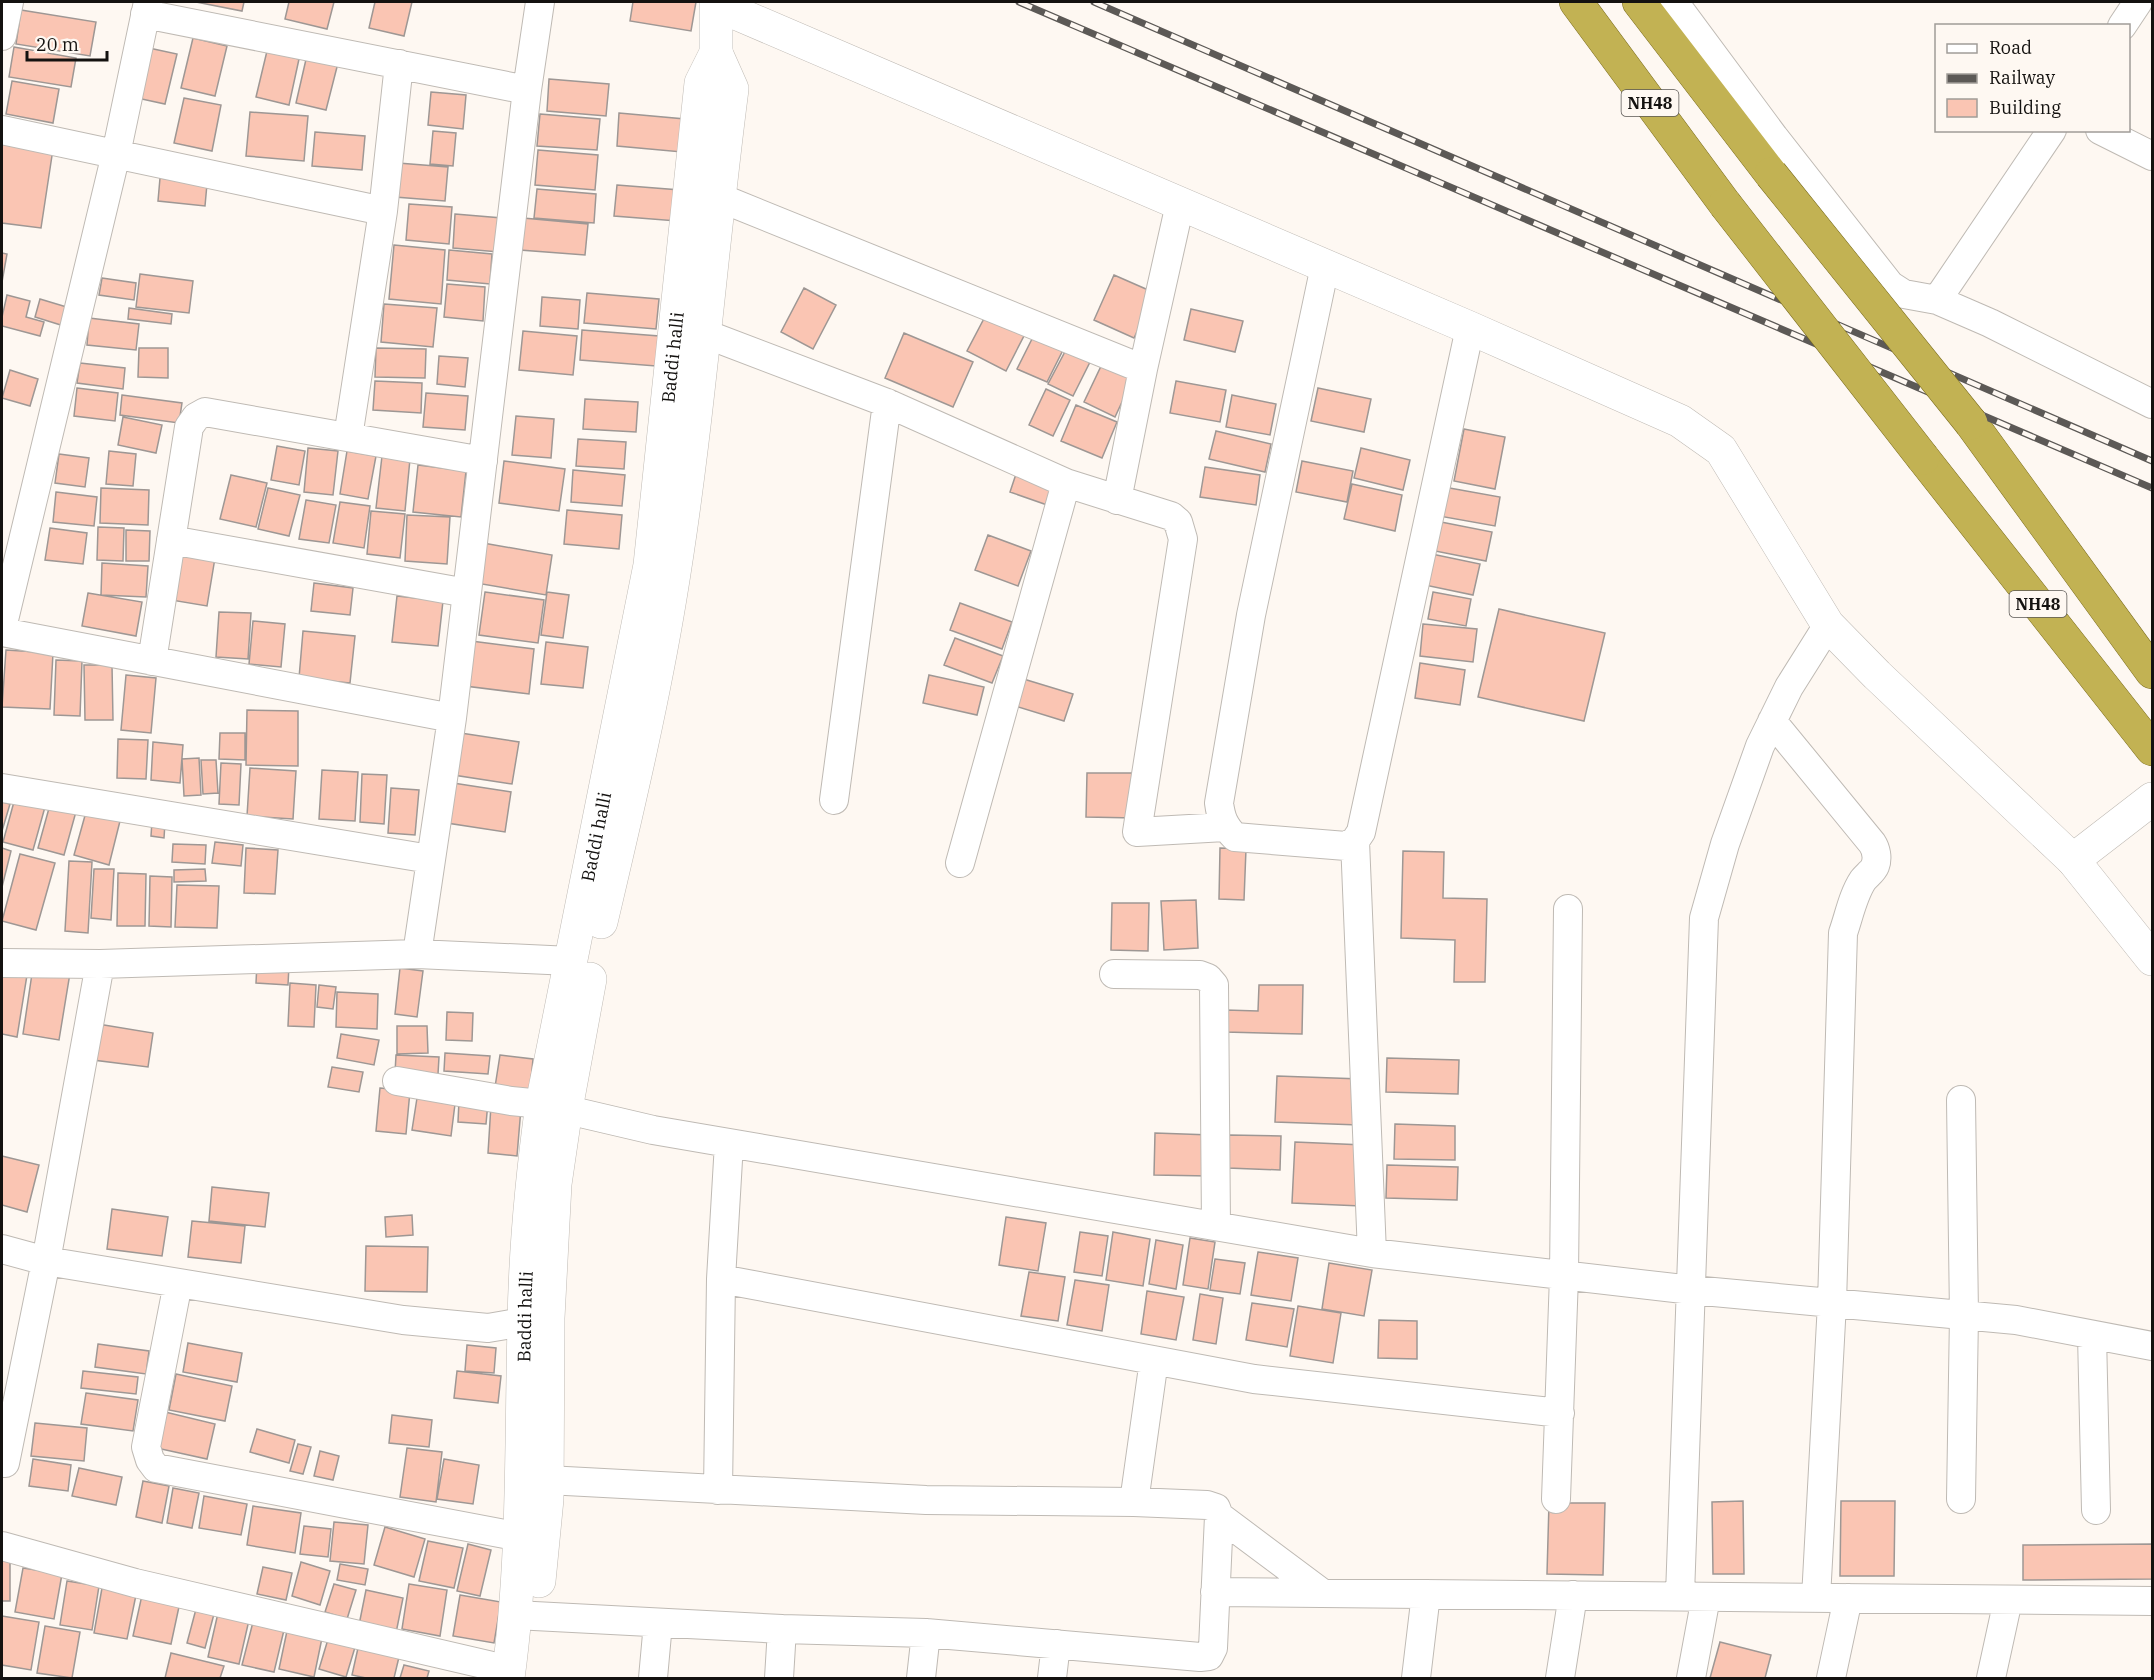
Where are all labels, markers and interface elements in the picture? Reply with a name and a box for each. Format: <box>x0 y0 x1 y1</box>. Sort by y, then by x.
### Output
scale bar <box>27 24 106 62</box>
legend <box>1935 24 2130 132</box>
text: 20 m <box>36 33 79 56</box>
text: Road <box>1989 36 2032 59</box>
text: Railway <box>1989 66 2055 89</box>
road number: NH48 <box>1622 90 1678 116</box>
text: Building <box>1989 96 2061 119</box>
street label: Baddi halli <box>656 310 688 404</box>
road number: NH48 <box>2010 591 2066 617</box>
street label: Baddi halli <box>575 789 616 884</box>
street label: Baddi halli <box>512 1270 537 1362</box>

